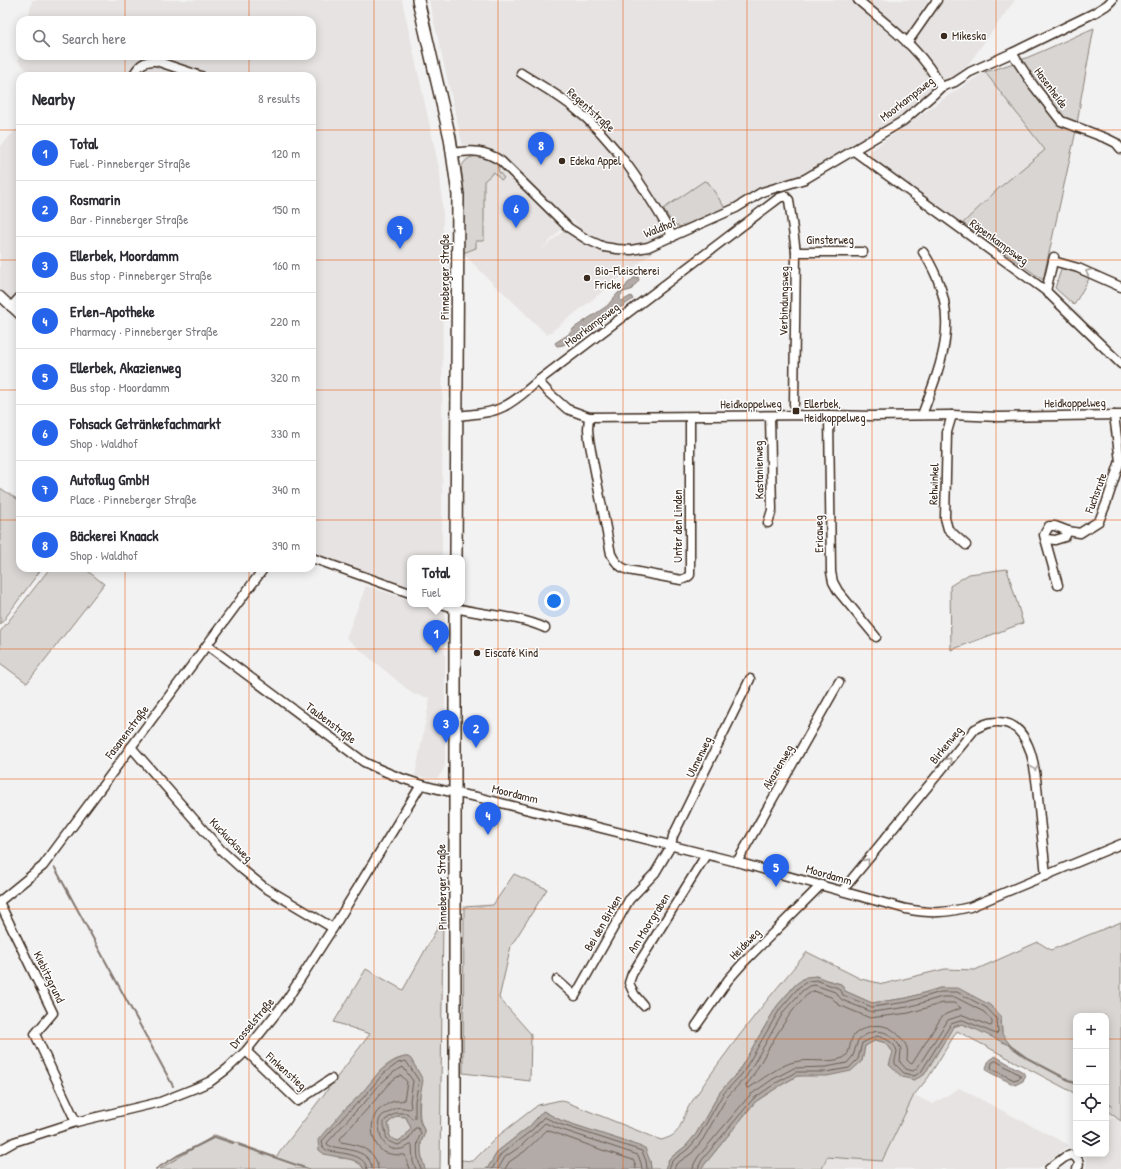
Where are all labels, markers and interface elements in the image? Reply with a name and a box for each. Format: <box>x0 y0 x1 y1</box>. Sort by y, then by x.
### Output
search box <box>16 16 316 60</box>
icon: search <box>30 27 52 49</box>
place label: Mikeska <box>952 27 986 44</box>
text: Search here <box>62 28 126 49</box>
marker: Mikeska <box>939 31 949 41</box>
street label: Hasenheide <box>1030 64 1072 112</box>
street label: Moorkampsweg <box>876 72 937 125</box>
street label: Regentstraße <box>564 84 619 136</box>
text: Nearby <box>32 87 75 110</box>
text: 8 results <box>258 89 300 107</box>
pin: 8 <box>528 132 554 165</box>
text: Total <box>70 133 98 154</box>
text: 1 <box>43 144 47 162</box>
text: 120 m <box>272 144 300 162</box>
place label: Edeka Appel <box>570 152 622 169</box>
text: Fuel · Pinneberger Straße <box>70 154 190 172</box>
marker: Edeka Appel <box>557 156 567 166</box>
text: Rosmarin <box>70 189 121 210</box>
pin: 6 <box>503 195 529 228</box>
text: 2 <box>42 200 48 218</box>
text: 150 m <box>272 200 300 218</box>
text: Bar · Pinneberger Straße <box>70 210 188 228</box>
street label: Waldhof <box>641 213 679 242</box>
street label: Röpenkampsweg <box>966 214 1032 269</box>
pin: 7 <box>387 216 413 249</box>
street label: Ginsterweg <box>806 231 854 248</box>
street label: Pinneberger Straße <box>436 234 453 320</box>
text: Ellerbek, Moordamm <box>70 245 179 266</box>
text: 3 <box>42 256 48 274</box>
text: 160 m <box>272 256 300 274</box>
place label: Bio-Fleischerei Fricke <box>594 262 660 293</box>
text: Bus stop · Pinneberger Straße <box>70 266 212 284</box>
street label: Verbindungsweg <box>774 266 793 336</box>
one-way arrow <box>1084 269 1092 277</box>
marker: Bio-Fleischerei Fricke <box>582 273 592 283</box>
street label: Moorkampsweg <box>561 298 623 351</box>
text: Erlen-Apotheke <box>70 301 155 322</box>
text: 4 <box>43 312 47 330</box>
text: 220 m <box>270 312 300 330</box>
text: Pharmacy · Pinneberger Straße <box>70 322 218 340</box>
text: Ellerbek, Akazienweg <box>70 357 181 378</box>
text: 5 <box>42 368 48 386</box>
text: 320 m <box>270 368 300 386</box>
text: Bus stop · Moordamm <box>70 378 170 396</box>
street label: Heidkoppelweg <box>1044 393 1106 412</box>
street label: Heidkoppelweg <box>720 394 782 413</box>
place label: Ellerbek, Heidkoppelweg <box>804 395 866 426</box>
marker: Ellerbek, Heidkoppelweg <box>791 406 801 416</box>
text: Fohsack Getränkefachmarkt <box>70 413 221 434</box>
text: 6 <box>42 424 48 442</box>
text: 330 m <box>271 424 300 442</box>
text: Shop · Waldhof <box>70 434 138 452</box>
street label: Kastanienweg <box>749 441 768 499</box>
street label: Rehwinkel <box>924 462 943 505</box>
text: Autoflug GmbH <box>70 469 149 490</box>
street label: Fuchsrute <box>1080 470 1111 516</box>
text: 7 <box>42 480 48 498</box>
text: 340 m <box>272 480 300 498</box>
street label: Unter den Linden <box>669 489 686 563</box>
text: Place · Pinneberger Straße <box>70 490 197 508</box>
street label: Ericaweg <box>810 515 827 553</box>
text: Bäckerei Knaack <box>70 525 159 546</box>
text: 8 <box>42 536 48 554</box>
text: 390 m <box>272 536 300 554</box>
text: Shop · Waldhof <box>70 546 138 564</box>
popup <box>407 555 465 607</box>
text: Total <box>422 562 450 583</box>
text: Fuel <box>422 583 441 601</box>
your location <box>544 591 564 611</box>
pin: 1 <box>423 620 449 653</box>
place label: Eiscafé Kind <box>485 644 538 661</box>
marker: Eiscafé Kind <box>472 648 482 658</box>
street label: Taubenstraße <box>302 698 360 747</box>
street label: Fasanenstraße <box>100 701 153 763</box>
pin: 3 <box>433 710 459 743</box>
pin: 2 <box>463 715 489 748</box>
street label: Birkenweg <box>925 722 966 767</box>
street label: Ulmenweg <box>681 733 716 780</box>
street label: Akazienweg <box>758 741 797 792</box>
one-way arrow <box>944 758 951 765</box>
one-way arrow <box>1030 765 1039 772</box>
street label: Moordamm <box>490 780 540 807</box>
pin: 4 <box>475 802 501 835</box>
street label: Kuckucksweg <box>206 814 257 866</box>
street label: Pinneberger Straße <box>432 844 451 930</box>
pin: 5 <box>763 854 789 887</box>
one-way arrow <box>862 858 869 865</box>
street label: Moordamm <box>804 860 854 889</box>
street label: Am Moorgraben <box>623 889 674 956</box>
street label: Bei den Birken <box>580 891 626 954</box>
street label: Heideweg <box>725 924 764 963</box>
street label: Kiebitzgrund <box>30 948 69 1006</box>
street label: Drosselstraße <box>225 993 278 1052</box>
map controls <box>1073 1013 1109 1157</box>
button: + <box>1073 1013 1109 1049</box>
street label: Finkenstieg <box>262 1047 310 1093</box>
button: − <box>1073 1049 1109 1085</box>
button: locate <box>1073 1085 1109 1121</box>
button: layers <box>1073 1121 1109 1157</box>

